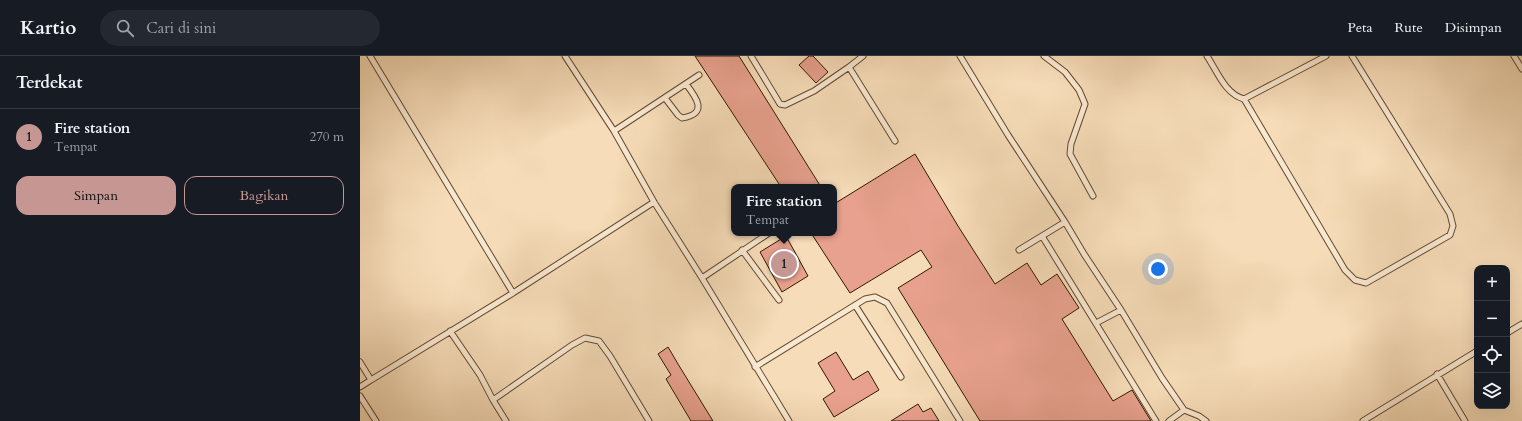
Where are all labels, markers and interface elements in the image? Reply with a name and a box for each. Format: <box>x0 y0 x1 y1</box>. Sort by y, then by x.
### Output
search box <box>100 10 380 46</box>
text: Kartio <box>20 15 76 41</box>
icon: search <box>114 17 136 39</box>
text: Cari di sini <box>146 18 216 38</box>
text: Peta <box>1347 18 1373 37</box>
text: Rute <box>1395 18 1423 37</box>
text: Disimpan <box>1445 18 1502 37</box>
text: Terdekat <box>16 71 82 94</box>
text: Fire station <box>54 118 130 138</box>
text: 1 <box>26 128 32 146</box>
text: 270 m <box>310 128 344 146</box>
text: Tempat <box>54 138 97 156</box>
button: Simpan <box>16 176 176 215</box>
button: Bagikan <box>184 176 344 215</box>
popup <box>731 184 837 236</box>
text: Fire station <box>746 191 822 211</box>
text: Tempat <box>746 211 789 229</box>
pin: 1 <box>771 249 797 279</box>
your location <box>1148 259 1168 279</box>
map controls <box>1474 265 1510 409</box>
button: + <box>1474 265 1510 301</box>
button: − <box>1474 301 1510 337</box>
button: locate <box>1474 337 1510 373</box>
button: layers <box>1474 373 1510 409</box>

